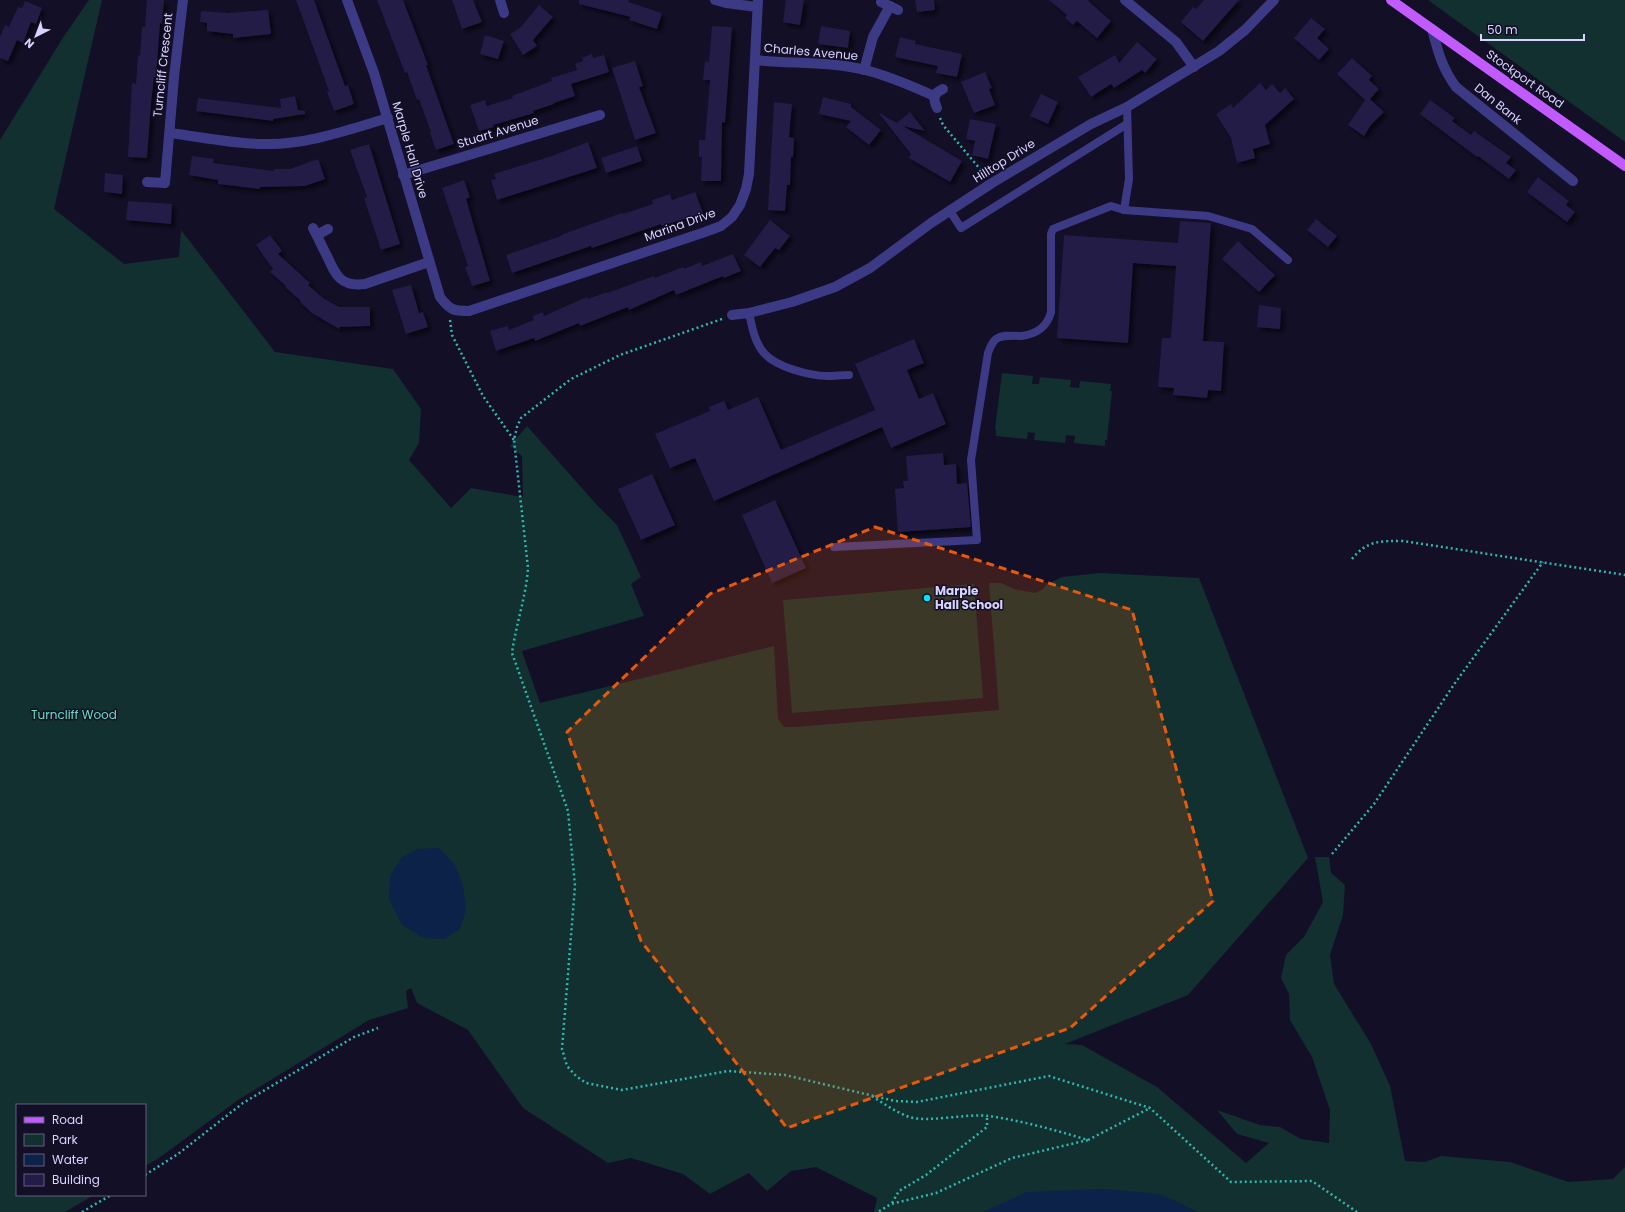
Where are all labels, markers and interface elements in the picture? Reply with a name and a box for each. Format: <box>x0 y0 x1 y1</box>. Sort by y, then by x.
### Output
street label: Turncliff Crescent <box>149 12 176 118</box>
north arrow <box>16 16 56 56</box>
scale bar <box>1481 16 1584 42</box>
text: 50 m <box>1487 21 1518 38</box>
text: N <box>21 35 38 52</box>
street label: Charles Avenue <box>763 39 859 64</box>
street label: Stockport Road <box>1483 45 1568 112</box>
street label: Dan Bank <box>1471 79 1526 129</box>
street label: Marple Hall Drive <box>388 99 432 200</box>
street label: Stuart Avenue <box>455 111 541 152</box>
street label: Hilltop Drive <box>969 135 1038 186</box>
street label: Marina Drive <box>642 204 718 245</box>
place label: Marple Hall School <box>935 582 1003 613</box>
marker: Marple Hall School <box>922 593 932 603</box>
park label: Turncliff Wood <box>31 706 117 723</box>
legend <box>16 1104 146 1196</box>
text: Road <box>52 1111 83 1128</box>
text: Park <box>52 1131 79 1148</box>
text: Water <box>52 1151 89 1168</box>
text: Building <box>52 1171 100 1188</box>

